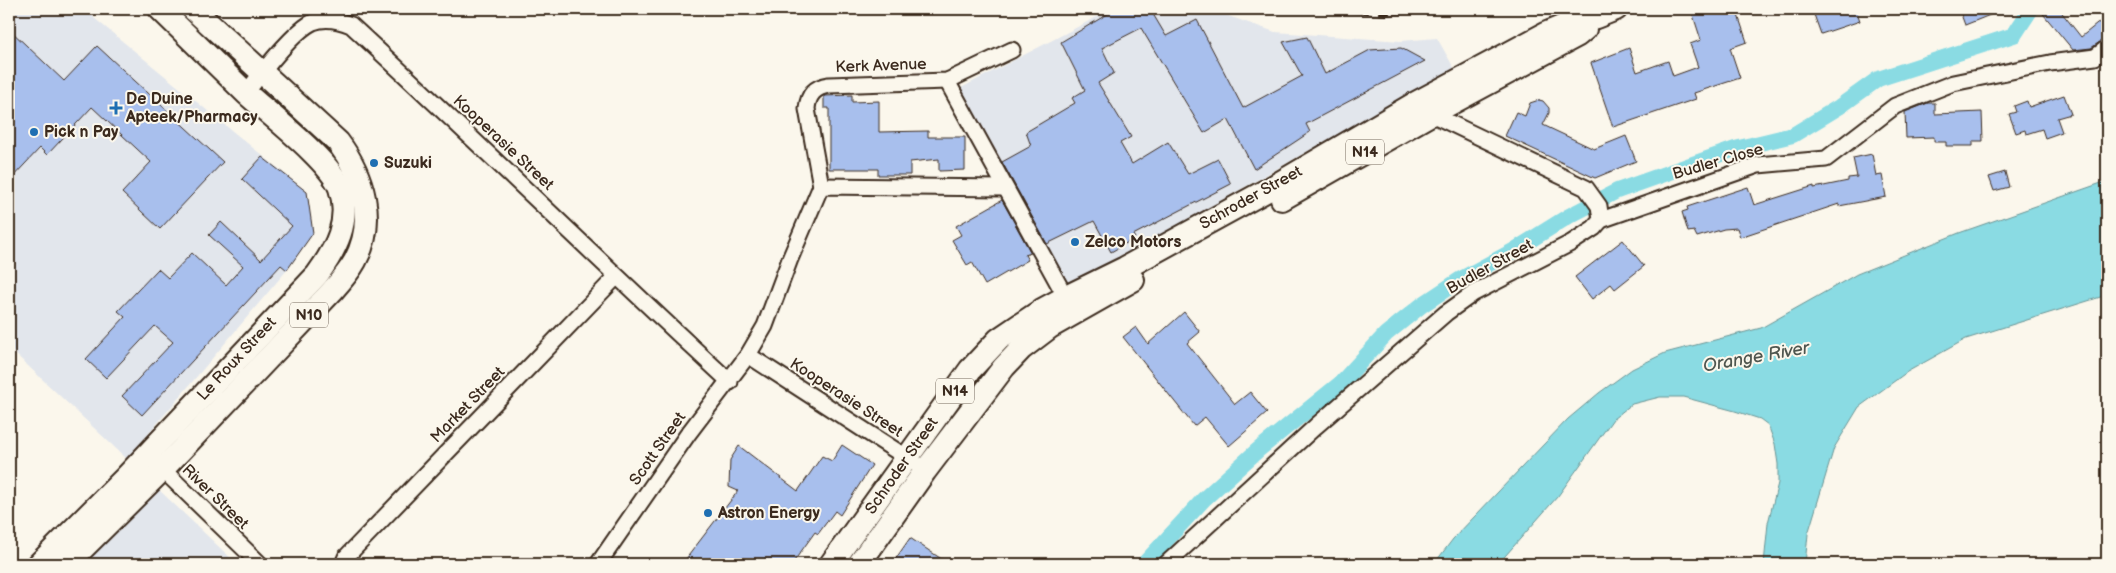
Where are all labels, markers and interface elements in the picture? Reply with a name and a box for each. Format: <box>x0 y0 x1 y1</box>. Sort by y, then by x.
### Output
street label: Kerk Avenue <box>835 55 927 77</box>
place label: De Duine Apteek/Pharmacy <box>125 90 258 127</box>
street label: Kooperasie Street <box>449 91 557 195</box>
marker: De Duine Apteek/Pharmacy <box>110 102 122 114</box>
place label: Pick n Pay <box>44 123 119 142</box>
marker: Pick n Pay <box>28 126 40 138</box>
road number: N14 <box>1346 140 1384 164</box>
street label: Budler Close <box>1670 140 1766 184</box>
place label: Suzuki <box>384 154 432 173</box>
marker: Suzuki <box>368 157 380 169</box>
street label: Schroder Street <box>1197 162 1306 234</box>
place label: Zelco Motors <box>1085 233 1181 252</box>
street label: Budler Street <box>1444 235 1537 299</box>
marker: Zelco Motors <box>1069 236 1081 248</box>
road number: N10 <box>290 302 328 328</box>
street label: Le Roux Street <box>194 313 281 405</box>
water label: Orange River <box>1701 337 1812 377</box>
street label: Kooperasie Street <box>786 354 906 442</box>
street label: Market Street <box>427 363 509 447</box>
road number: N14 <box>936 378 974 404</box>
street label: Scott Street <box>626 409 690 489</box>
street label: Schroder Street <box>862 414 943 518</box>
street label: River Street <box>178 461 252 534</box>
place label: Astron Energy <box>717 504 820 523</box>
marker: Astron Energy <box>702 507 714 519</box>

